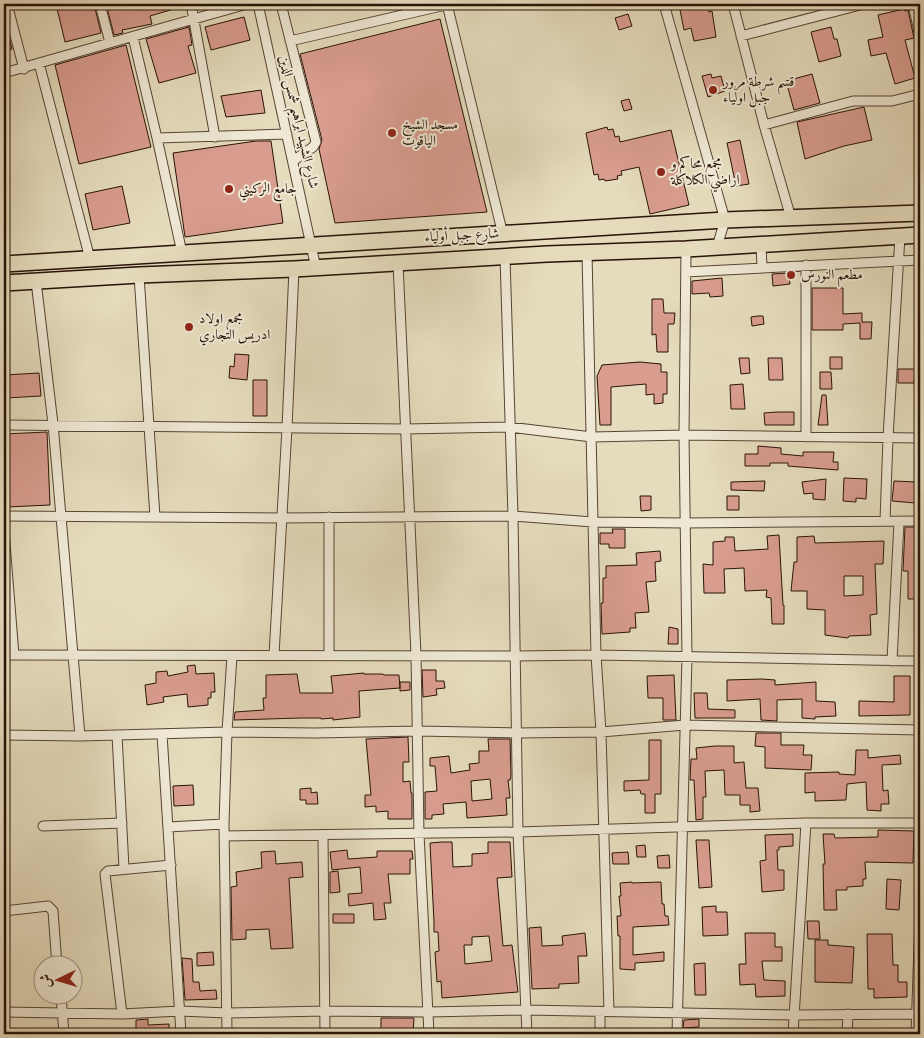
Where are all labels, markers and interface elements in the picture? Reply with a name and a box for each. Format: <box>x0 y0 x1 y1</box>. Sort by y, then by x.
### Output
street label: شارع الشهيد ابراهيم شمس الدين <box>270 53 323 191</box>
place label: قسم شرطة مرور جبل اولياء <box>721 73 794 108</box>
marker: قسم شرطة مرور جبل اولياء <box>707 84 719 96</box>
place label: مسجد الشيخ الياقوت <box>402 116 458 151</box>
marker: مسجد الشيخ الياقوت <box>386 127 398 139</box>
place label: مجمع محاكم و اراضي الكلاكلة <box>669 155 740 193</box>
marker: مجمع محاكم و اراضي الكلاكلة <box>655 166 667 178</box>
place label: جامع الركيني <box>239 180 297 202</box>
marker: جامع الركيني <box>223 183 235 195</box>
street label: شارع جبل أولياء <box>424 223 500 248</box>
place label: مطعم النورس <box>801 266 863 288</box>
marker: مطعم النورس <box>785 269 797 281</box>
place label: مجمع اولاد ادريس التجاري <box>199 310 270 346</box>
marker: مجمع اولاد ادريس التجاري <box>183 321 195 333</box>
north arrow <box>32 956 82 1006</box>
text: ش <box>36 973 57 989</box>

